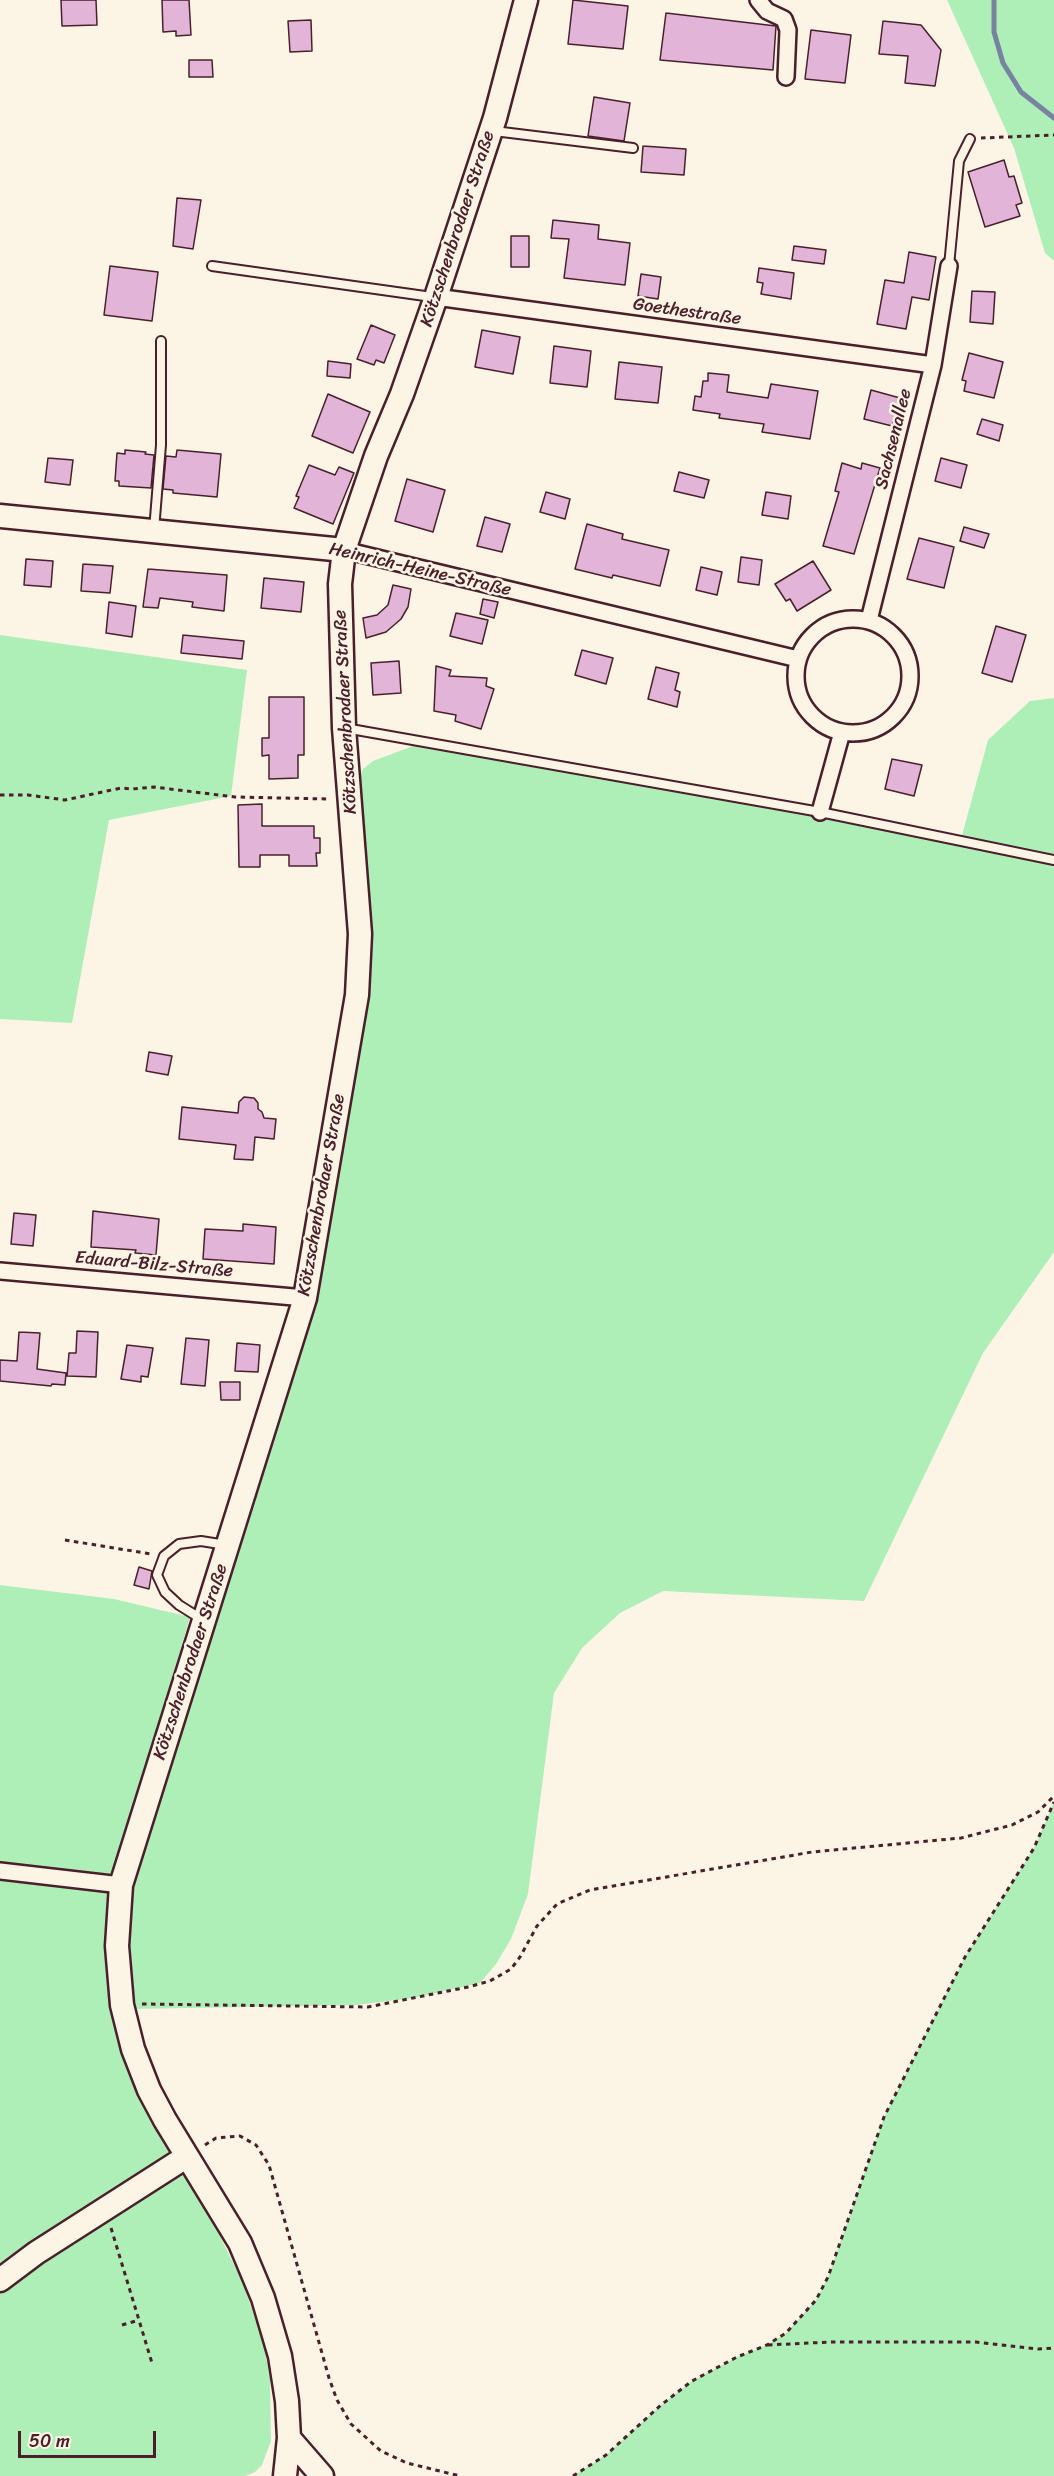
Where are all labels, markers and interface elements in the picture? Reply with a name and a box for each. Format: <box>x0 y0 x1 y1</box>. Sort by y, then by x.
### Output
street label: Kötzschenbrodaer Straße <box>416 128 500 330</box>
street label: Goethestraße <box>632 294 742 330</box>
street label: Sachsenallee <box>871 386 917 492</box>
street label: Heinrich-Heine-Straße <box>327 539 513 601</box>
street label: Kötzschenbrodaer Straße <box>330 609 362 815</box>
street label: Kötzschenbrodaer Straße <box>294 1092 350 1298</box>
street label: Eduard-Bilz-Straße <box>74 1247 234 1283</box>
street label: Kötzschenbrodaer Straße <box>149 1561 233 1763</box>
scale bar <box>21 2419 159 2457</box>
text: 50 m <box>29 2425 70 2457</box>

